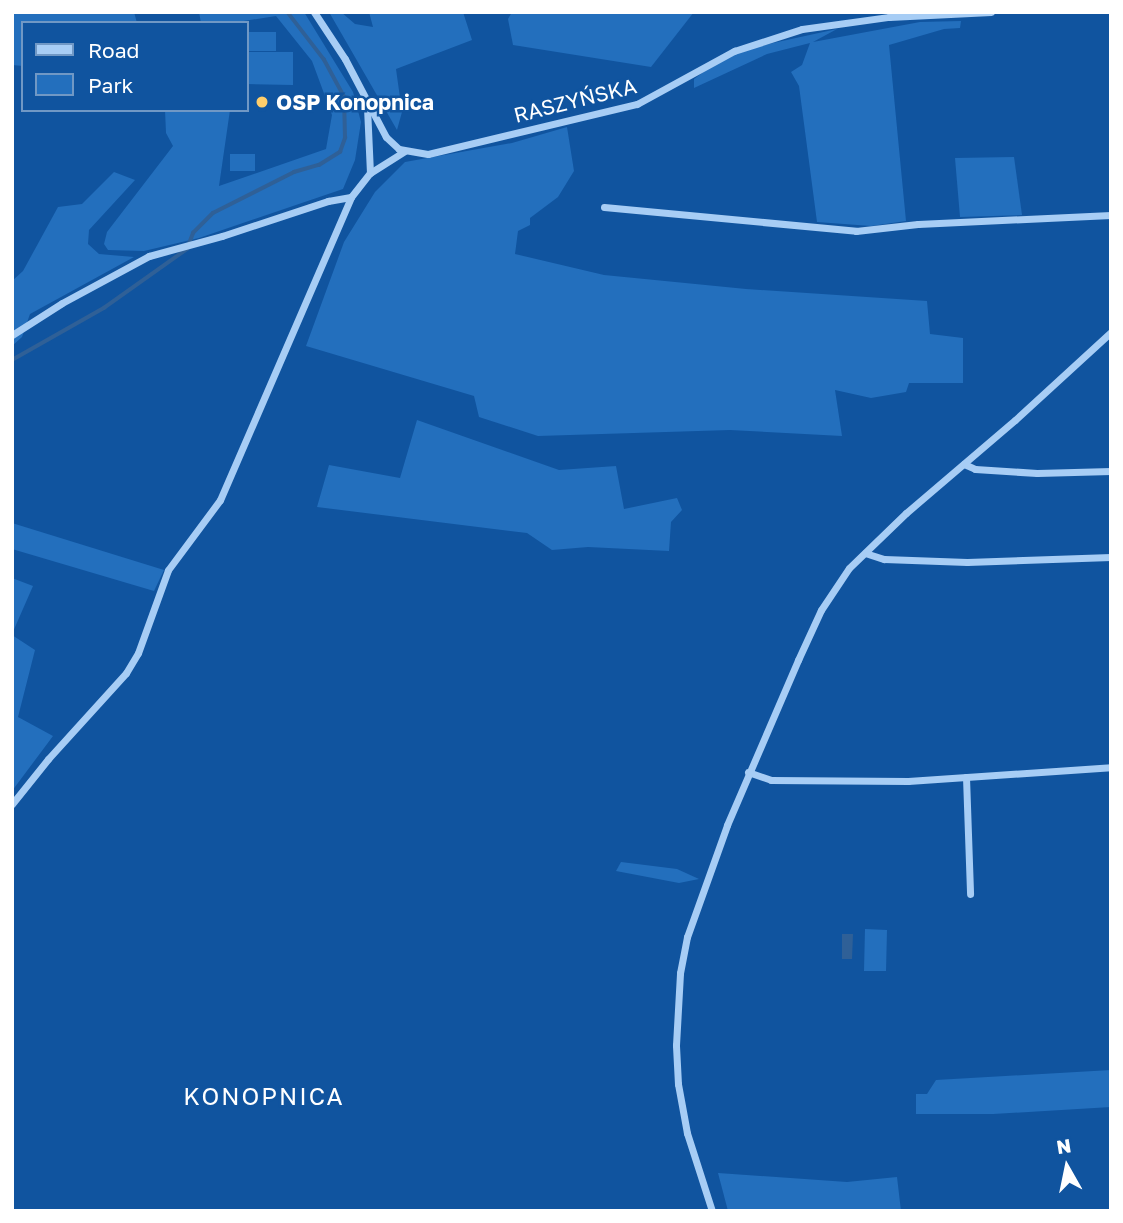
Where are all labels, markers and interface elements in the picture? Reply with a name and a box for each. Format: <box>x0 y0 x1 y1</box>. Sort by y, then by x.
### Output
legend <box>21 21 248 112</box>
text: Road <box>88 37 139 63</box>
text: Park <box>88 72 133 98</box>
street label: RASZYŃSKA <box>511 73 639 127</box>
place label: OSP Konopnica <box>276 89 434 115</box>
marker: OSP Konopnica <box>254 94 270 110</box>
district label: KONOPNICA <box>184 1082 344 1110</box>
north arrow <box>1032 1132 1102 1202</box>
text: N <box>1055 1133 1073 1158</box>

